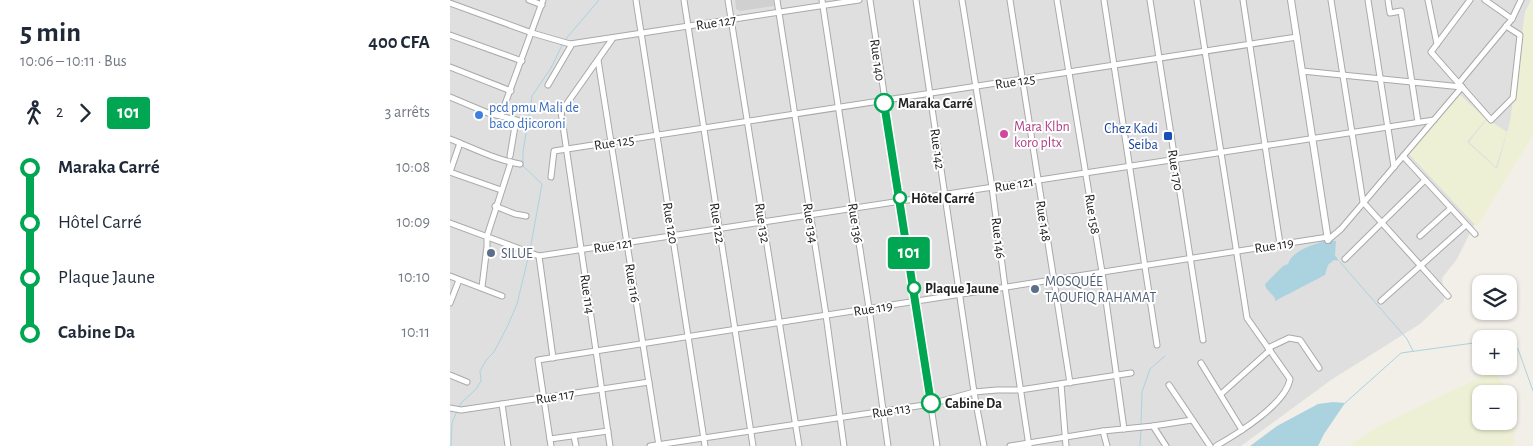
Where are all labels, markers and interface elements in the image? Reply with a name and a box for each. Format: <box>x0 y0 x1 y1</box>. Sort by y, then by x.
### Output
street label: Rue 127 <box>695 13 737 33</box>
text: 5 min <box>20 19 81 47</box>
text: 400 CFA <box>368 33 430 52</box>
street label: Rue 140 <box>867 38 887 82</box>
text: 10:06 – 10:11 · Bus <box>20 53 127 69</box>
street label: Rue 125 <box>994 72 1036 92</box>
marker: Maraka Carré <box>874 93 894 113</box>
place label: Maraka Carré <box>898 97 973 111</box>
icon: walk <box>20 99 48 127</box>
icon: forward <box>71 99 99 127</box>
place label: pcd pmu Mali de baco djicoroni <box>489 101 579 131</box>
text: 2 <box>56 104 63 120</box>
text: 101 <box>117 104 140 122</box>
text: 3 arrêts <box>385 104 430 120</box>
marker: pcd pmu Mali de baco djicoroni <box>473 109 485 121</box>
place label: Mara Klbn koro pltx <box>1014 120 1070 150</box>
place label: Chez Kadi Seiba <box>1104 122 1159 152</box>
street label: Rue 142 <box>927 128 947 171</box>
marker: Mara Klbn koro pltx <box>998 128 1010 140</box>
marker: Chez Kadi Seiba <box>1162 130 1174 142</box>
street label: Rue 125 <box>593 133 635 153</box>
street label: Rue 170 <box>1165 149 1185 192</box>
text: Maraka Carré <box>58 158 160 177</box>
text: 10:08 <box>396 159 430 175</box>
street label: Rue 121 <box>994 175 1035 195</box>
marker: Hôtel Carré <box>893 191 907 205</box>
place label: Hôtel Carré <box>911 192 975 206</box>
street label: Rue 158 <box>1082 193 1102 235</box>
street label: Rue 148 <box>1033 200 1053 243</box>
street label: Rue 120 <box>660 201 680 245</box>
street label: Rue 122 <box>707 202 727 244</box>
street label: Rue 132 <box>752 202 772 244</box>
street label: Rue 134 <box>800 202 820 245</box>
street label: Rue 136 <box>845 202 865 244</box>
text: Hôtel Carré <box>58 213 142 232</box>
text: 10:09 <box>396 214 430 230</box>
street label: Rue 146 <box>989 217 1007 260</box>
street label: Rue 121 <box>593 236 634 256</box>
street label: Rue 119 <box>1254 236 1295 256</box>
line badge: 101 <box>880 237 938 269</box>
text: 101 <box>898 244 920 262</box>
marker: SILUE <box>485 247 497 259</box>
place label: SILUE <box>501 247 533 261</box>
street label: Rue 116 <box>622 263 642 304</box>
text: Plaque Jaune <box>58 268 155 287</box>
text: 10:10 <box>398 269 430 285</box>
place label: MOSQUÉE TAOUFIQ RAHAMAT <box>1045 272 1156 305</box>
street label: Rue 114 <box>577 273 597 315</box>
map controls <box>1472 275 1517 430</box>
button: layers <box>1472 275 1517 320</box>
marker: Plaque Jaune <box>907 281 921 295</box>
place label: Plaque Jaune <box>925 282 999 296</box>
marker: MOSQUÉE TAOUFIQ RAHAMAT <box>1029 283 1041 295</box>
street label: Rue 119 <box>853 299 894 319</box>
text: Cabine Da <box>58 323 135 342</box>
text: 10:11 <box>401 324 430 340</box>
button: + <box>1472 330 1517 375</box>
button: − <box>1472 385 1517 430</box>
street label: Rue 117 <box>535 387 576 407</box>
marker: Cabine Da <box>921 393 941 413</box>
place label: Cabine Da <box>945 397 1002 411</box>
street label: Rue 113 <box>871 401 912 421</box>

